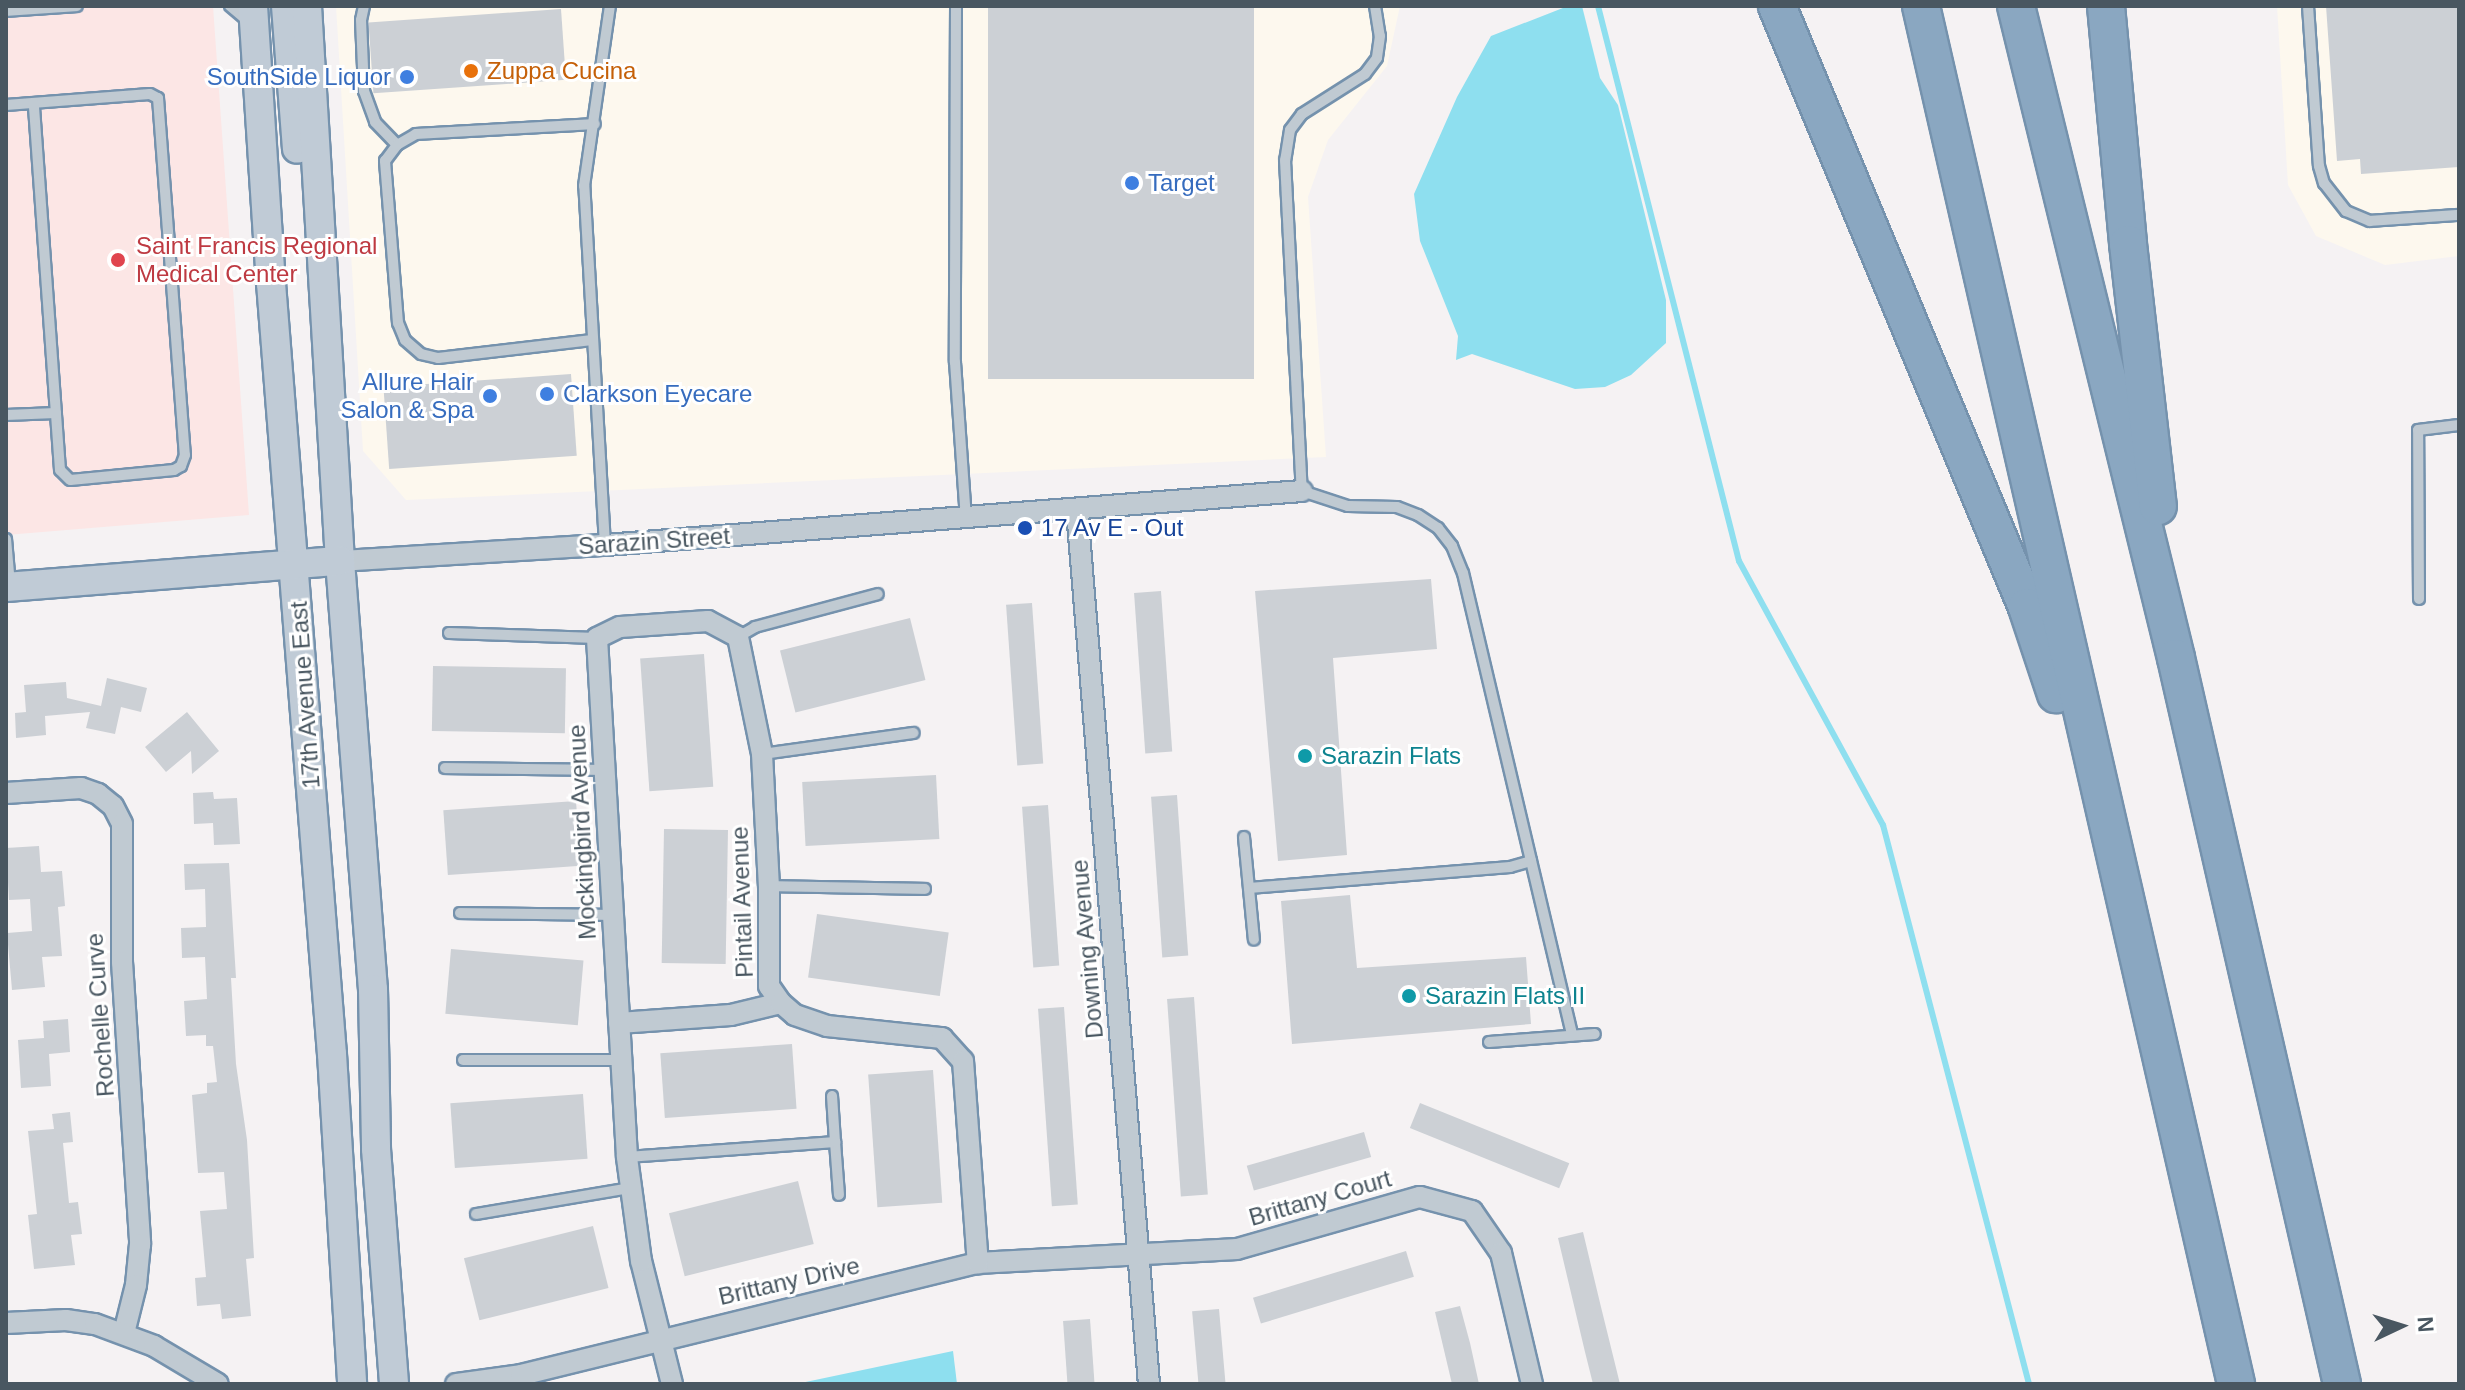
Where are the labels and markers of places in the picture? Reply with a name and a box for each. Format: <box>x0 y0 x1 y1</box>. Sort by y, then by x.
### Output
place label: Zuppa Cucina <box>487 57 636 85</box>
marker: Zuppa Cucina <box>462 62 480 80</box>
place label: SouthSide Liquor <box>207 63 391 91</box>
marker: SouthSide Liquor <box>398 68 416 86</box>
place label: Target <box>1148 169 1215 197</box>
marker: Target <box>1123 174 1141 192</box>
place label: Saint Francis Regional Medical Center <box>136 232 377 288</box>
marker: Saint Francis Regional Medical Center <box>107 249 129 271</box>
place label: Allure Hair Salon & Spa <box>341 368 474 424</box>
place label: Clarkson Eyecare <box>563 380 752 408</box>
marker: Clarkson Eyecare <box>538 385 556 403</box>
marker: Allure Hair Salon & Spa <box>481 387 499 405</box>
place label: 17 Av E - Out <box>1041 514 1185 542</box>
marker: 17 Av E - Out <box>1016 519 1034 537</box>
place label: Sarazin Flats <box>1321 742 1461 770</box>
marker: Sarazin Flats <box>1296 747 1314 765</box>
place label: Sarazin Flats II <box>1425 982 1585 1010</box>
marker: Sarazin Flats II <box>1400 987 1418 1005</box>

